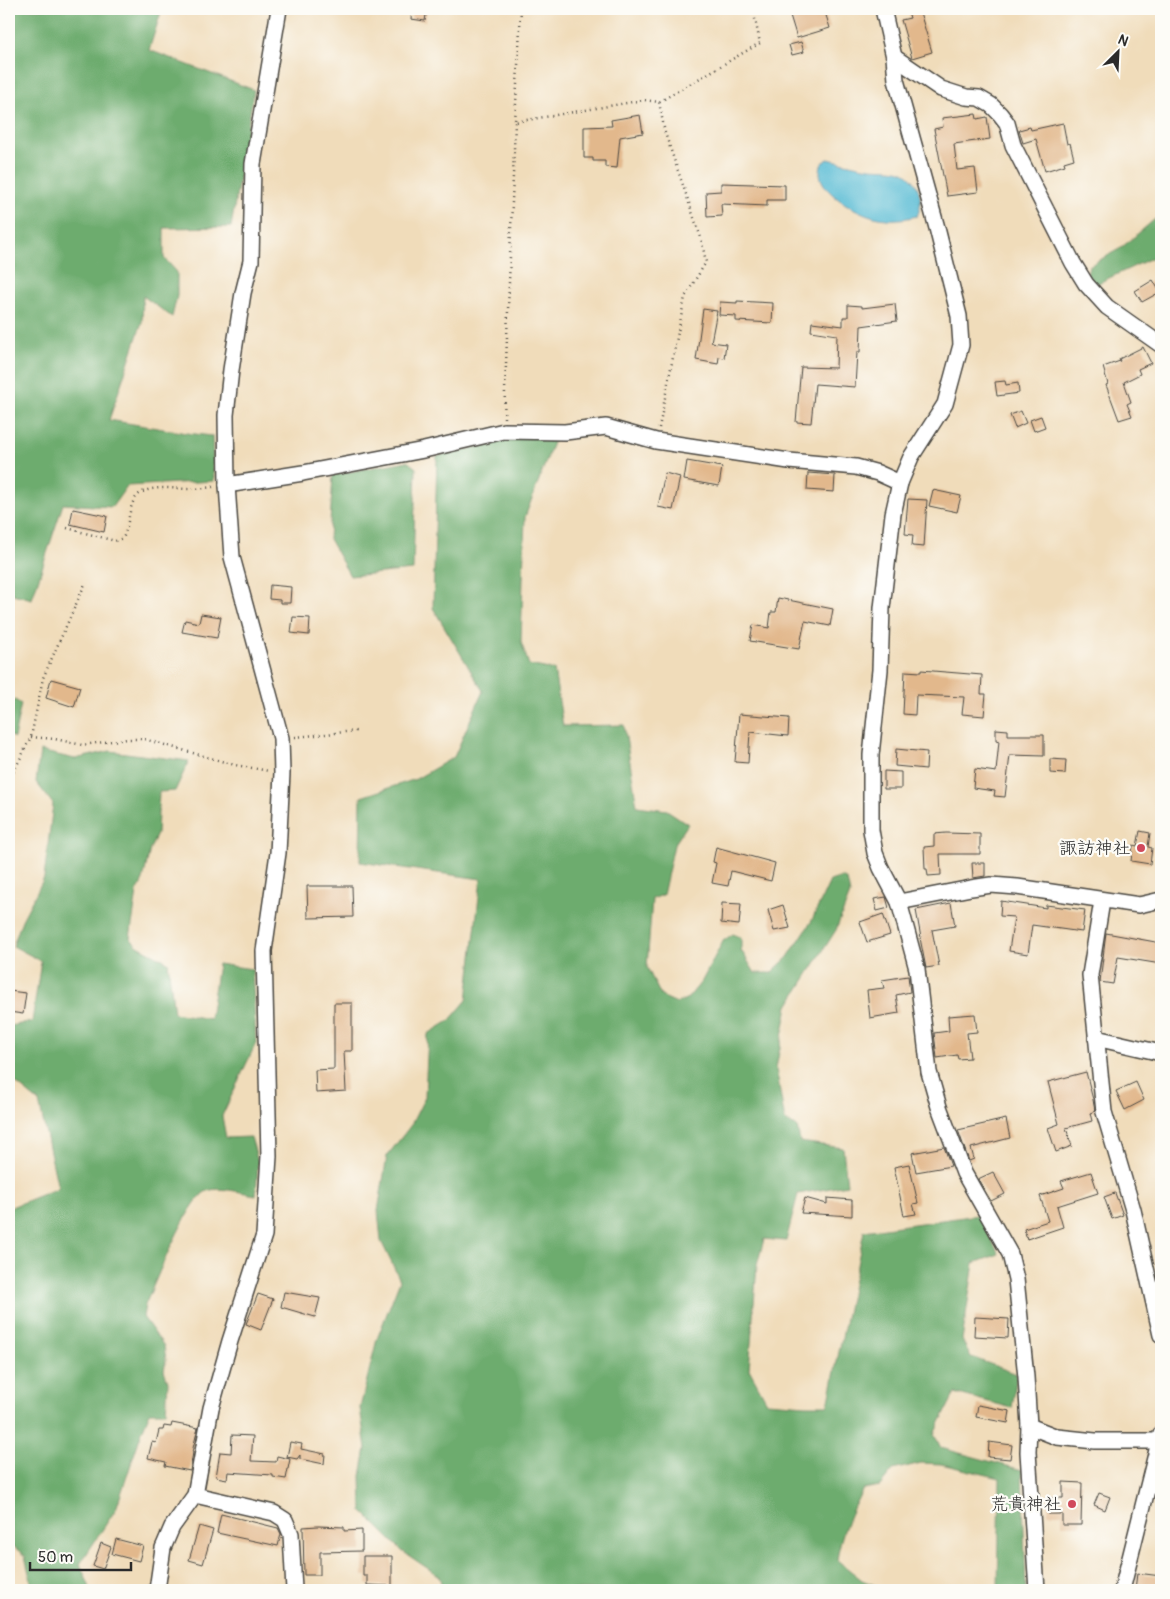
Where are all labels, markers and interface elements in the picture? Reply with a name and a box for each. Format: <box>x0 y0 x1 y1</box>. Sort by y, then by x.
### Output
north arrow <box>1092 28 1142 78</box>
text: N <box>1115 31 1131 50</box>
place label: 諏訪神社 <box>1059 837 1131 860</box>
marker: 諏訪神社 <box>1135 842 1147 854</box>
place label: 荒貴神社 <box>990 1493 1062 1516</box>
marker: 荒貴神社 <box>1066 1498 1078 1510</box>
scale bar <box>30 1539 131 1571</box>
text: 50 m <box>38 1548 73 1567</box>

